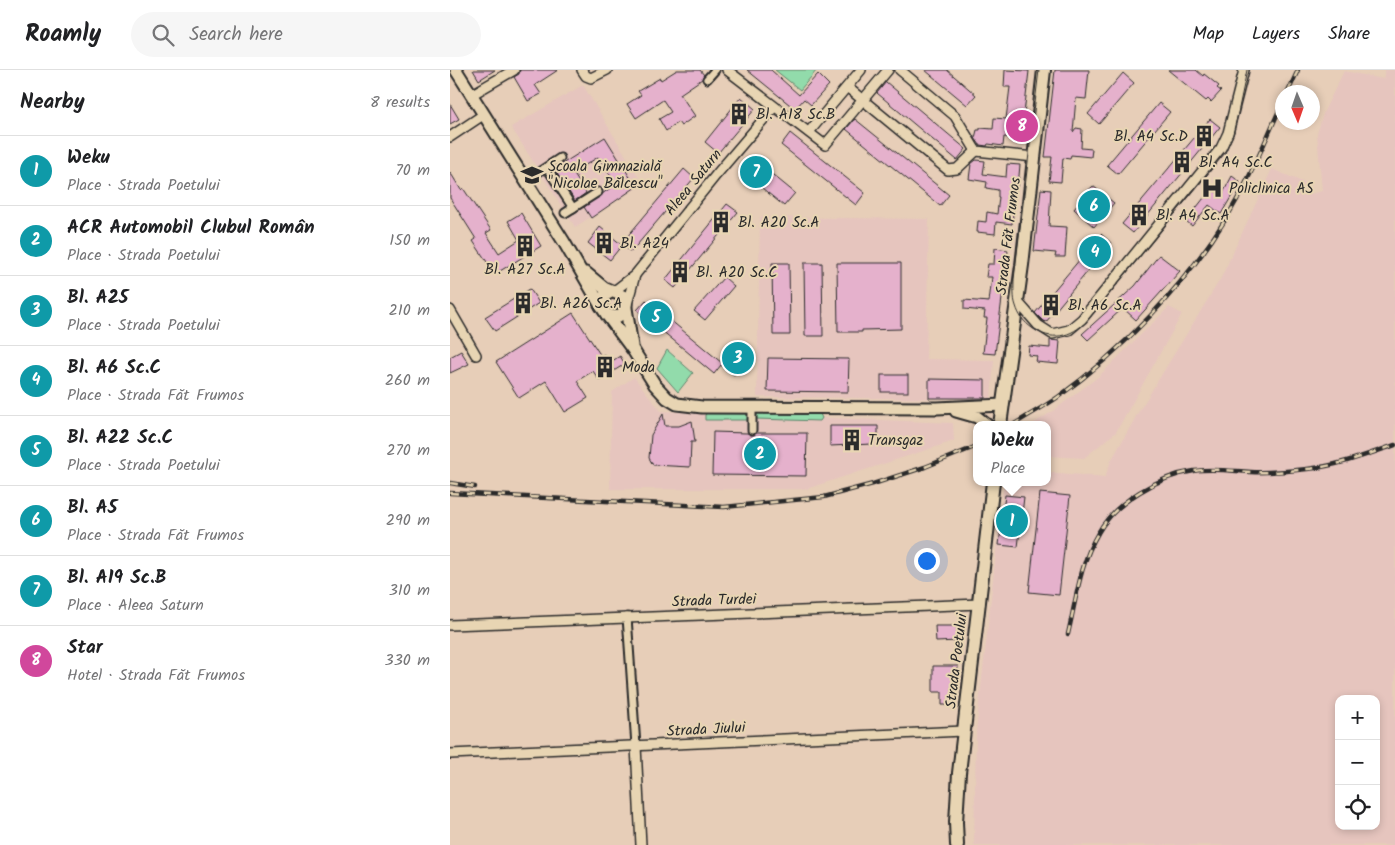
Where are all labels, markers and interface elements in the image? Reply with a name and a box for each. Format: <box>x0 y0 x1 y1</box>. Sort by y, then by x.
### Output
search box <box>131 12 481 57</box>
text: Roamly <box>25 15 101 54</box>
text: Search here <box>189 20 283 50</box>
text: Map <box>1193 20 1224 49</box>
text: Layers <box>1252 20 1300 49</box>
text: Share <box>1328 20 1370 49</box>
icon: search <box>149 21 177 49</box>
north arrow <box>1275 85 1320 130</box>
text: Nearby <box>20 86 85 119</box>
text: 8 results <box>370 90 430 115</box>
building icon: Bl. A18 Sc.B <box>726 101 752 127</box>
place label: Bl. A18 Sc.B <box>756 103 835 127</box>
pin: 8 <box>1006 107 1038 145</box>
building icon: Bl. A4 Sc.D <box>1191 123 1217 149</box>
place label: Bl. A4 Sc.D <box>1114 125 1188 149</box>
text: Weku <box>67 143 110 173</box>
street label: Aleea Saturn <box>659 144 728 221</box>
building icon: Bl. A4 Sc.C <box>1169 149 1195 175</box>
place label: Bl. A4 Sc.C <box>1199 151 1272 175</box>
pin: 7 <box>740 153 772 191</box>
place label: Școala Gimnazială "Nicolae Bălcescu" <box>548 155 663 196</box>
text: 1 <box>34 158 38 183</box>
text: 70 m <box>395 158 430 183</box>
school or university icon: Școala Gimnazială "Nicolae Bălcescu" <box>519 162 545 188</box>
text: Place · Strada Poetului <box>67 173 220 198</box>
street label: Strada Făt Frumos <box>990 175 1028 296</box>
hospital icon: Policlinica AS <box>1199 175 1225 201</box>
place label: Policlinica AS <box>1229 177 1314 201</box>
pin: 6 <box>1078 187 1110 225</box>
building icon: Bl. A4 Sc.A <box>1126 202 1152 228</box>
place label: Bl. A4 Sc.A <box>1156 204 1230 228</box>
building icon: Bl. A20 Sc.A <box>708 209 734 235</box>
place label: Bl. A20 Sc.A <box>738 211 819 235</box>
text: ACR Automobil Clubul Român <box>67 213 315 243</box>
text: 2 <box>31 228 41 253</box>
text: 150 m <box>389 228 430 253</box>
building icon: Bl. A24 <box>591 230 617 256</box>
place label: Bl. A24 <box>620 232 669 256</box>
building icon: Bl. A27 Sc.A <box>512 233 538 259</box>
pin: 4 <box>1079 233 1111 271</box>
text: Place · Strada Poetului <box>67 243 220 268</box>
place label: Bl. A27 Sc.A <box>485 258 565 282</box>
building icon: Bl. A20 Sc.C <box>667 259 693 285</box>
place label: Bl. A20 Sc.C <box>696 261 777 285</box>
text: Bl. A25 <box>67 283 128 313</box>
building icon: Bl. A26 Sc.A <box>510 290 536 316</box>
place label: Bl. A26 Sc.A <box>540 292 622 316</box>
building icon: Bl. A6 Sc.A <box>1038 292 1064 318</box>
place label: Bl. A6 Sc.A <box>1068 294 1142 318</box>
text: 3 <box>32 298 40 323</box>
text: 210 m <box>389 298 430 323</box>
pin: 5 <box>640 298 672 336</box>
text: Place · Strada Poetului <box>67 313 220 338</box>
pin: 3 <box>722 339 754 377</box>
text: Bl. A6 Sc.C <box>67 353 161 383</box>
building icon: Moda <box>592 354 618 380</box>
place label: Moda <box>622 356 655 380</box>
text: 4 <box>32 368 40 393</box>
text: 260 m <box>385 368 430 393</box>
text: Place · Strada Făt Frumos <box>67 383 244 408</box>
popup <box>973 421 1051 486</box>
text: Bl. A22 Sc.C <box>67 423 173 453</box>
text: Weku <box>991 426 1033 456</box>
building icon: Transgaz <box>839 427 865 453</box>
place label: Transgaz <box>868 429 924 453</box>
pin: 2 <box>744 435 776 473</box>
text: 5 <box>32 438 40 463</box>
text: 270 m <box>386 438 430 463</box>
text: Place · Strada Poetului <box>67 453 220 478</box>
text: Place <box>991 456 1025 481</box>
text: Bl. A5 <box>67 493 117 523</box>
pin: 1 <box>996 502 1028 540</box>
text: 6 <box>32 508 40 533</box>
text: 290 m <box>386 508 430 533</box>
text: Place · Strada Făt Frumos <box>67 523 244 548</box>
your location <box>914 548 940 574</box>
text: Bl. A19 Sc.B <box>67 563 167 593</box>
text: 7 <box>32 578 40 603</box>
text: 310 m <box>389 578 430 603</box>
street label: Strada Turdei <box>671 587 758 614</box>
text: Place · Aleea Saturn <box>67 593 204 618</box>
street label: Strada Poetului <box>939 611 975 710</box>
text: Star <box>67 633 103 663</box>
text: 8 <box>31 648 41 673</box>
text: 330 m <box>385 648 430 673</box>
text: Hotel · Strada Făt Frumos <box>67 663 245 688</box>
map controls <box>1335 695 1380 830</box>
button: + <box>1335 695 1380 740</box>
street label: Strada Jiului <box>666 716 747 744</box>
button: − <box>1335 740 1380 785</box>
button: locate <box>1335 785 1380 830</box>

